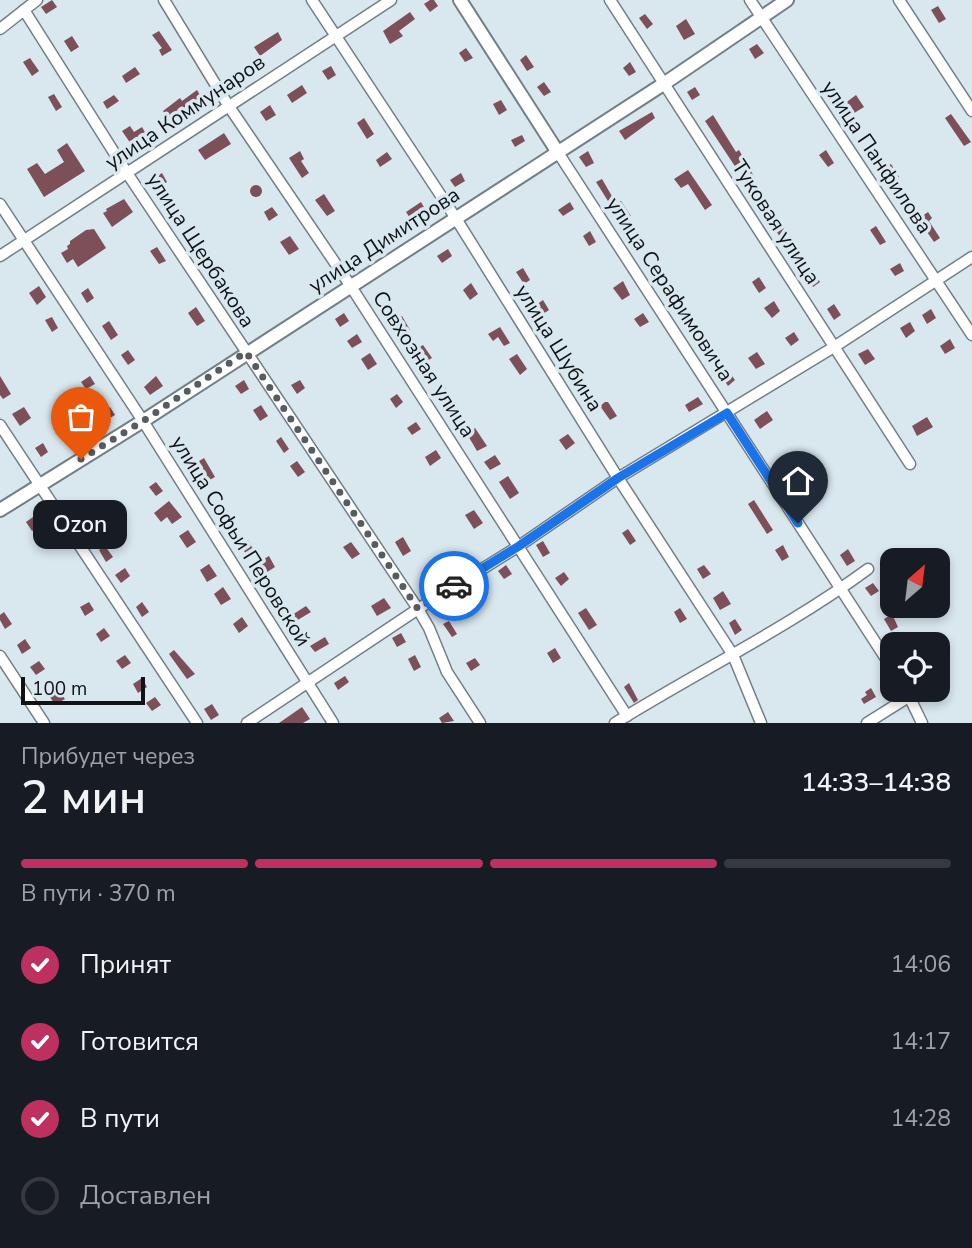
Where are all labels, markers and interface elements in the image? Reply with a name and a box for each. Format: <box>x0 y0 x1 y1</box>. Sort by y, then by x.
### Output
street label: улица Коммунаров <box>100 48 270 176</box>
street label: улица Панфилова <box>815 75 939 239</box>
street label: Туковая улица <box>725 154 827 290</box>
street label: улица Щербакова <box>140 167 262 333</box>
street label: улица Димитрова <box>303 181 465 299</box>
street label: улица Серафимовича <box>600 191 740 387</box>
street label: улица Шубина <box>509 279 609 417</box>
street label: Совхозная улица <box>366 285 482 443</box>
pin <box>51 387 111 459</box>
icon: bag <box>62 398 100 436</box>
street label: улица Софьи Перовской <box>165 430 317 652</box>
pin <box>768 451 828 523</box>
icon: home <box>779 462 817 500</box>
callout: Ozon <box>34 501 128 550</box>
text: Ozon <box>53 509 107 540</box>
north arrow <box>880 548 950 618</box>
map controls <box>880 548 950 702</box>
courier <box>419 551 489 621</box>
icon: car <box>435 567 473 605</box>
button: locate <box>880 632 950 702</box>
scale bar <box>21 674 145 706</box>
text: 100 m <box>32 676 87 702</box>
text: Прибудет через <box>21 741 195 772</box>
text: 14:33–14:38 <box>801 765 951 800</box>
text: 2 мин <box>21 766 146 829</box>
text: В пути · 370 m <box>21 878 176 909</box>
icon: check <box>21 946 59 984</box>
text: Принят <box>80 947 171 982</box>
text: 14:06 <box>891 949 951 980</box>
icon: check <box>21 1023 59 1061</box>
text: Готовится <box>80 1024 199 1059</box>
text: 14:17 <box>891 1026 951 1057</box>
icon: check <box>21 1100 59 1138</box>
text: В пути <box>80 1101 160 1136</box>
text: 14:28 <box>891 1103 951 1134</box>
text: Доставлен <box>80 1178 211 1213</box>

